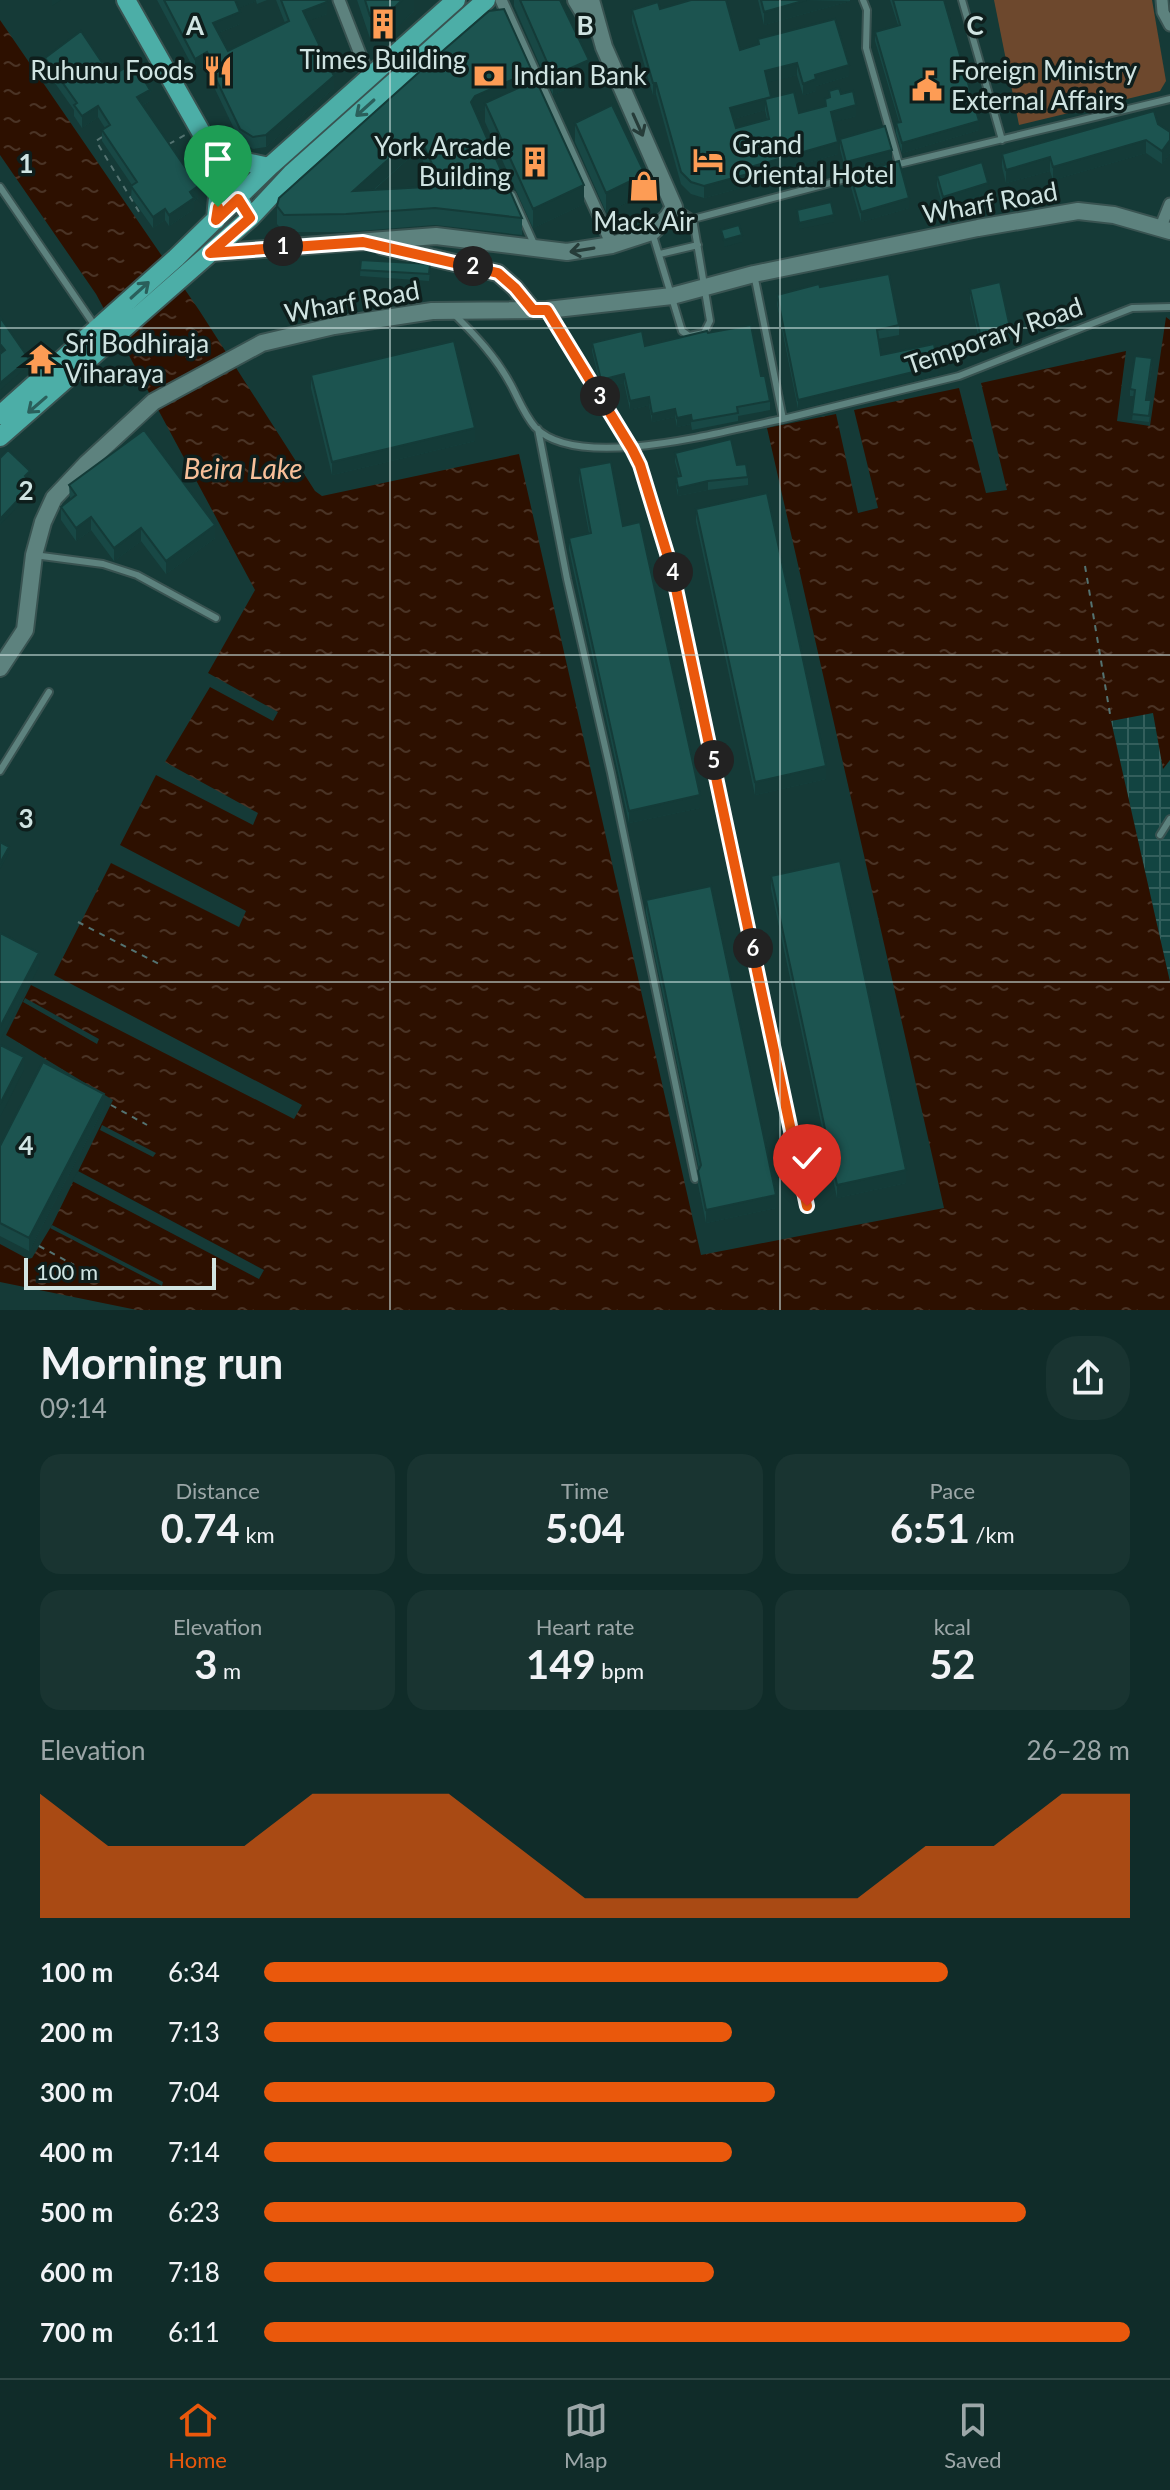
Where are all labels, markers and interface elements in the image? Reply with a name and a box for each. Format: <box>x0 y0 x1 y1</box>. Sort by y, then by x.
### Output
building icon: Times Building <box>366 7 400 41</box>
text: A <box>185 9 205 41</box>
text: B <box>576 9 594 41</box>
text: C <box>966 9 984 41</box>
place label: Times Building <box>300 43 466 75</box>
place label: Ruhunu Foods <box>30 54 194 86</box>
restaurant icon: Ruhunu Foods <box>201 54 235 88</box>
place label: Foreign Ministry External Affairs <box>951 54 1138 116</box>
bank icon: Indian Bank <box>472 59 506 93</box>
place label: Indian Bank <box>513 59 648 91</box>
public building icon: Foreign Ministry External Affairs <box>910 69 944 103</box>
one-way arrow <box>356 98 376 116</box>
one-way arrow <box>631 113 646 137</box>
pin <box>184 125 252 207</box>
place label: Grand Oriental Hotel <box>732 128 894 190</box>
place label: York Arcade Building <box>374 130 511 192</box>
icon: arrive <box>196 137 240 181</box>
hotel icon: Grand Oriental Hotel <box>691 143 725 177</box>
building icon: York Arcade Building <box>518 145 552 179</box>
text: 1 <box>18 147 34 179</box>
shop icon: Mack Air <box>627 169 661 203</box>
street label: Wharf Road <box>920 174 1060 230</box>
place label: Mack Air <box>593 205 695 237</box>
pin: 1 <box>263 226 303 266</box>
text: 1 <box>277 232 289 259</box>
one-way arrow <box>570 243 596 258</box>
pin: 2 <box>453 246 493 286</box>
text: 2 <box>467 252 479 279</box>
street label: Wharf Road <box>282 273 422 329</box>
one-way arrow <box>130 281 150 300</box>
street label: Temporary Road <box>901 290 1087 380</box>
place label: Sri Bodhiraja Viharaya <box>65 327 209 389</box>
temple icon: Sri Bodhiraja Viharaya <box>24 342 58 376</box>
pin: 3 <box>580 376 620 416</box>
text: 3 <box>594 382 606 409</box>
one-way arrow <box>27 396 47 414</box>
water label: Beira Lake <box>183 451 303 485</box>
text: 2 <box>18 474 34 506</box>
pin: 4 <box>653 552 693 592</box>
text: 4 <box>667 558 679 585</box>
pin: 5 <box>694 740 734 780</box>
text: 5 <box>708 746 720 773</box>
text: 3 <box>18 802 34 834</box>
pin: 6 <box>733 928 773 968</box>
text: 6 <box>747 934 759 961</box>
pin <box>773 1124 841 1206</box>
text: 4 <box>18 1129 34 1161</box>
icon: check <box>785 1136 829 1180</box>
scale bar <box>24 1254 216 1290</box>
text: 100 m <box>36 1258 98 1285</box>
text: Morning run <box>40 1336 283 1388</box>
button: share <box>1046 1336 1130 1420</box>
text: 09:14 <box>40 1392 107 1424</box>
text: Distance <box>175 1477 260 1504</box>
text: Time <box>561 1477 609 1504</box>
text: Pace <box>929 1477 975 1504</box>
text: 0.74 <box>161 1504 240 1552</box>
text: 5:04 <box>545 1504 625 1552</box>
text: 6:51 <box>890 1504 970 1552</box>
text: km <box>240 1521 275 1548</box>
text: /km <box>970 1521 1015 1548</box>
text: Elevation <box>173 1613 262 1640</box>
text: Heart rate <box>536 1613 634 1640</box>
text: kcal <box>934 1613 971 1640</box>
text: 3 <box>194 1640 217 1688</box>
text: 149 <box>526 1640 596 1688</box>
text: 52 <box>929 1640 976 1688</box>
text: m <box>217 1657 241 1684</box>
text: bpm <box>596 1657 644 1684</box>
text: Elevation <box>40 1734 146 1766</box>
text: 26–28 m <box>1027 1734 1130 1766</box>
text: 100 m <box>40 1956 113 1988</box>
text: 6:34 <box>168 1956 220 1988</box>
text: 200 m <box>40 2016 113 2048</box>
text: 7:13 <box>168 2016 220 2048</box>
text: 300 m <box>40 2076 113 2108</box>
text: 7:04 <box>168 2076 220 2108</box>
text: 400 m <box>40 2136 113 2168</box>
text: 7:14 <box>168 2136 220 2168</box>
text: 500 m <box>40 2196 113 2228</box>
text: 6:23 <box>168 2196 220 2228</box>
text: 600 m <box>40 2256 113 2288</box>
text: 7:18 <box>168 2256 220 2288</box>
text: 700 m <box>40 2316 113 2348</box>
text: 6:11 <box>168 2316 220 2348</box>
tab: Home <box>168 2398 227 2473</box>
tab: Map <box>564 2398 608 2473</box>
tab: Saved <box>944 2398 1002 2473</box>

